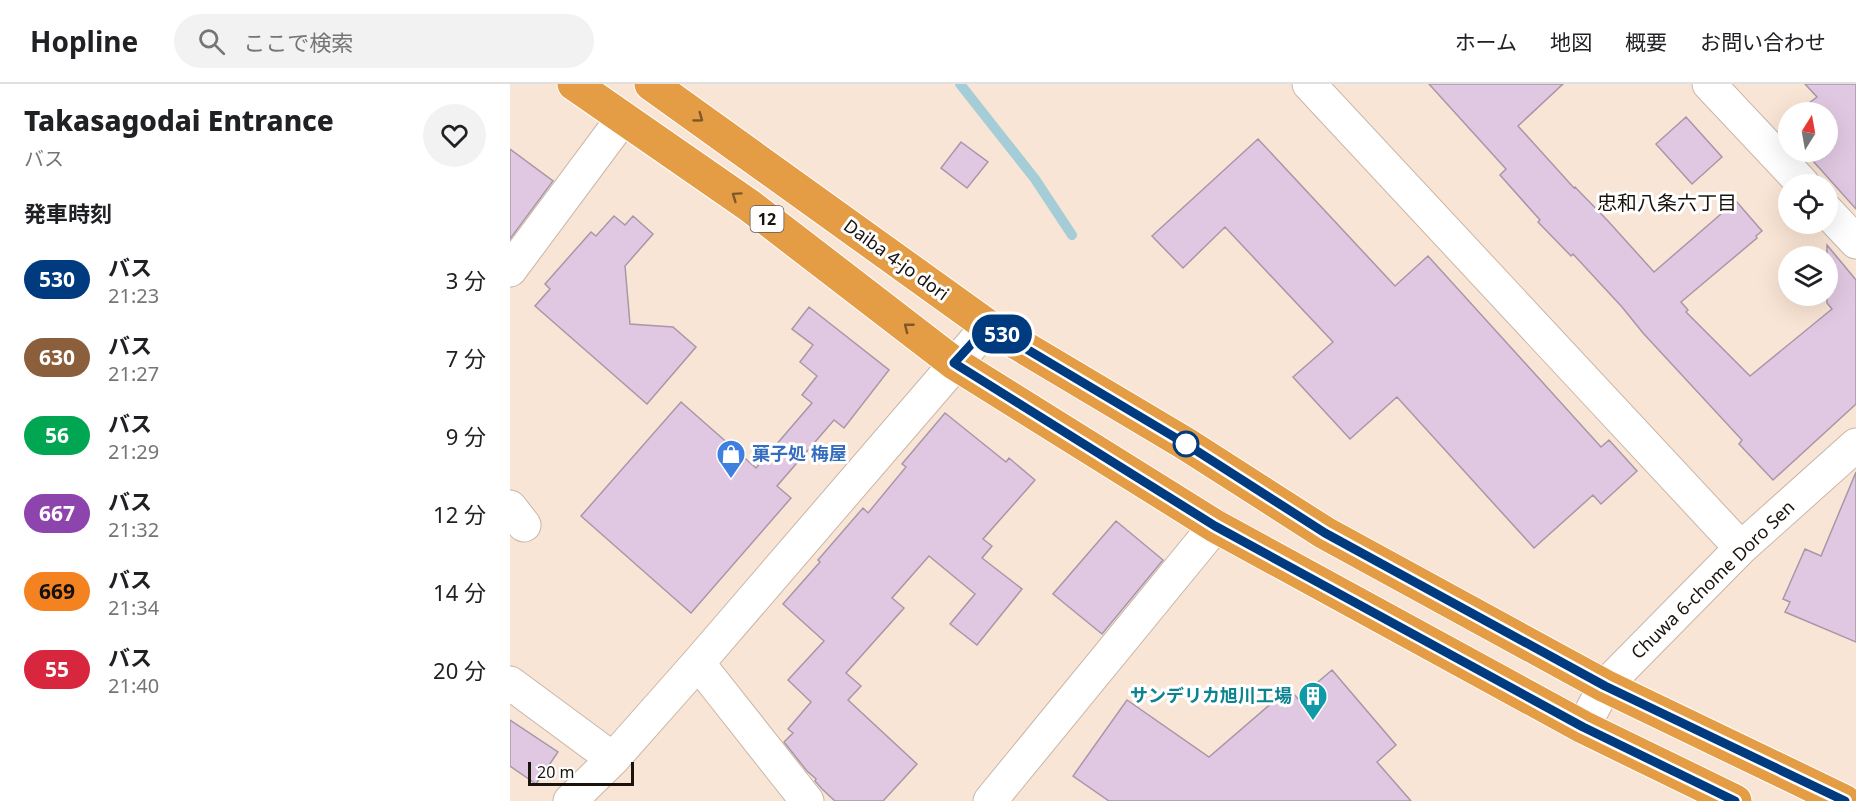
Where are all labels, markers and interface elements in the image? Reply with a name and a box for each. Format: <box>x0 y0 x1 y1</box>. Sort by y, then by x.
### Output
search box <box>174 14 594 68</box>
text: Hopline <box>30 22 138 60</box>
icon: search <box>195 25 228 58</box>
text: ここで検索 <box>243 27 353 57</box>
text: ホーム <box>1455 28 1517 56</box>
text: 地図 <box>1550 28 1592 56</box>
text: 概要 <box>1625 28 1667 56</box>
text: お問い合わせ <box>1700 28 1826 56</box>
text: Takasagodai Entrance <box>24 101 334 139</box>
north arrow <box>1778 102 1838 162</box>
map controls <box>1778 102 1838 306</box>
button: heart <box>423 104 486 167</box>
one-way arrow <box>692 111 703 122</box>
text: バス <box>24 145 64 172</box>
button: locate <box>1778 174 1838 234</box>
district label: 忠和八条六丁目 <box>1597 189 1737 216</box>
one-way arrow <box>732 192 743 203</box>
text: 発車時刻 <box>24 198 112 228</box>
road number: 12 <box>750 206 784 232</box>
street label: Daiba 4-jo dori <box>839 213 954 305</box>
button: layers <box>1778 246 1838 306</box>
text: バス <box>108 252 152 282</box>
text: 530 <box>39 265 75 293</box>
text: 3 分 <box>446 265 486 295</box>
text: 21:23 <box>108 282 159 309</box>
line badge: 530 <box>968 314 1036 354</box>
text: 530 <box>984 320 1020 348</box>
one-way arrow <box>903 324 914 335</box>
text: バス <box>108 330 152 360</box>
text: 630 <box>39 343 75 371</box>
text: 7 分 <box>446 343 486 373</box>
text: 21:27 <box>108 360 159 387</box>
text: バス <box>108 408 152 438</box>
text: 56 <box>45 421 69 449</box>
text: 9 分 <box>446 421 486 451</box>
unlabelled marker <box>1173 431 1199 457</box>
text: 21:29 <box>108 438 159 465</box>
shop icon: 菓子処 梅屋 <box>715 438 747 480</box>
place label: 菓子処 梅屋 <box>752 441 847 465</box>
text: バス <box>108 486 152 516</box>
street label: Chuwa 6-chome Doro Sen <box>1625 495 1799 664</box>
text: 667 <box>39 499 75 527</box>
text: 12 分 <box>433 499 486 529</box>
text: 21:32 <box>108 516 159 543</box>
text: バス <box>108 564 152 594</box>
text: 669 <box>39 577 75 605</box>
text: 14 分 <box>433 577 486 607</box>
text: 21:34 <box>108 594 159 621</box>
text: バス <box>108 642 152 672</box>
text: 55 <box>45 655 69 683</box>
text: 20 分 <box>433 655 486 685</box>
text: 21:40 <box>108 672 159 699</box>
building icon: サンデリカ旭川工場 <box>1297 680 1329 722</box>
place label: サンデリカ旭川工場 <box>1130 683 1292 707</box>
scale bar <box>528 759 634 786</box>
text: 20 m <box>537 761 574 783</box>

